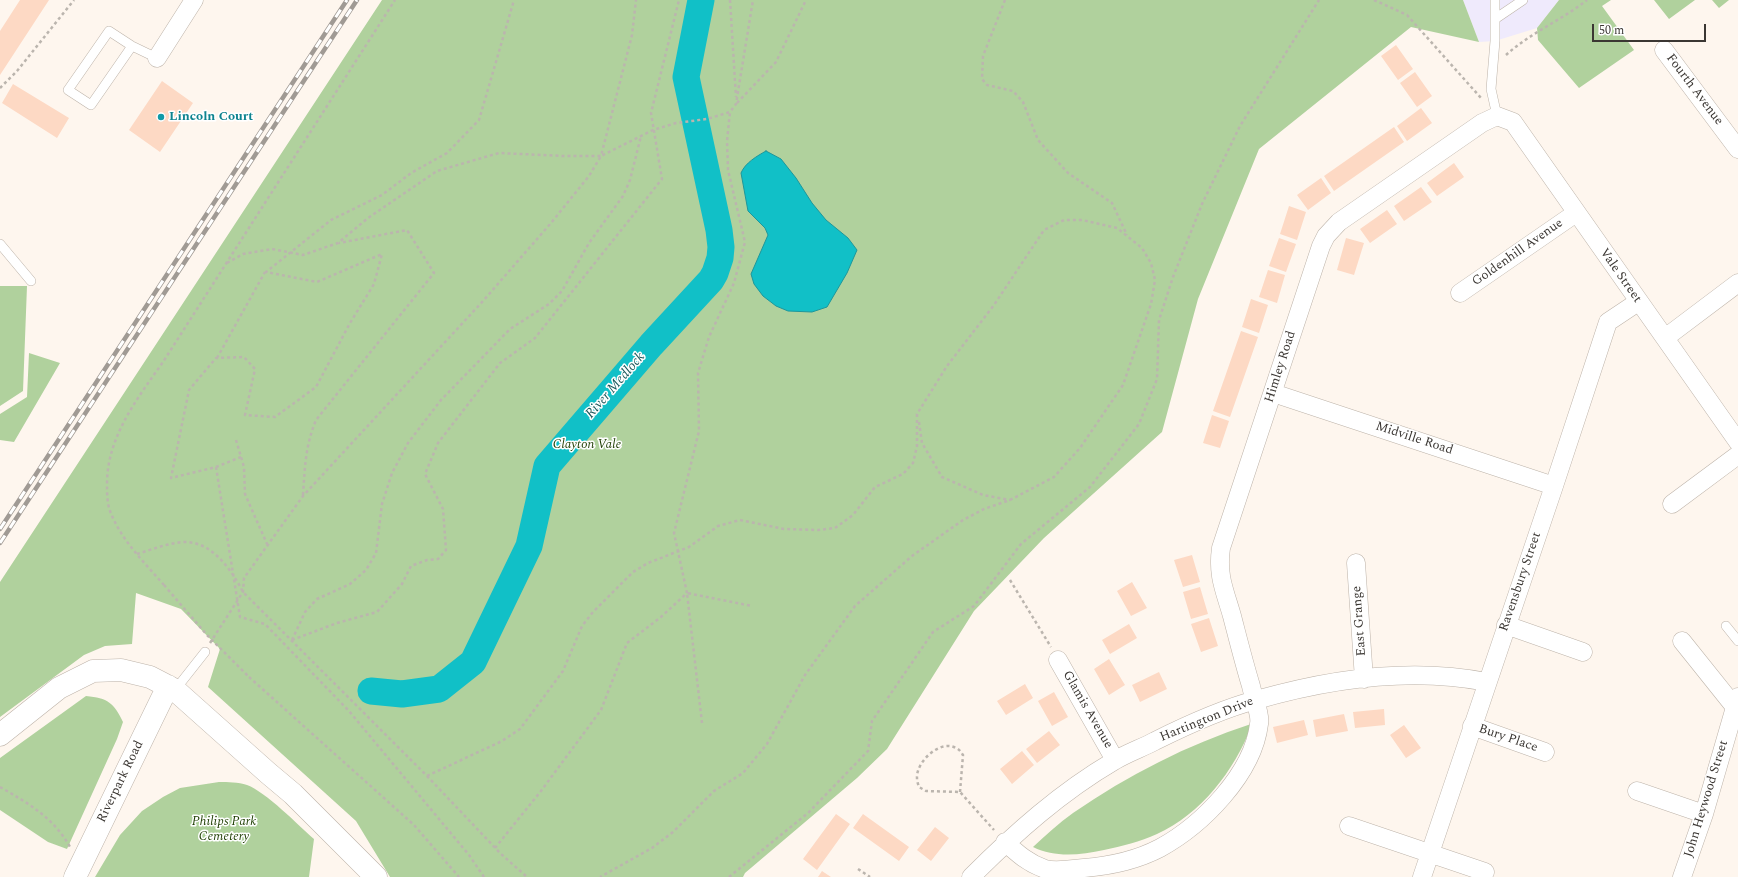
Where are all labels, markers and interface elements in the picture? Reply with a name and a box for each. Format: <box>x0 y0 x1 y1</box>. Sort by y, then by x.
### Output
scale bar <box>1594 16 1708 42</box>
text: 50 m <box>1599 21 1624 40</box>
street label: Fourth Avenue <box>1662 51 1726 129</box>
place label: Lincoln Court <box>169 109 253 125</box>
marker: Lincoln Court <box>156 112 166 122</box>
street label: Goldenhill Avenue <box>1470 216 1566 290</box>
street label: Vale Street <box>1596 246 1644 306</box>
street label: Himley Road <box>1262 329 1300 405</box>
water label: River Medlock <box>583 349 649 423</box>
street label: Midville Road <box>1373 419 1455 459</box>
park label: Clayton Vale <box>553 437 621 453</box>
street label: Ravensbury Street <box>1497 530 1545 634</box>
street label: East Grange <box>1350 585 1370 657</box>
street label: Glamis Avenue <box>1058 668 1116 752</box>
street label: Hartington Drive <box>1158 694 1256 746</box>
street label: Bury Place <box>1476 722 1540 756</box>
street label: John Heywood Street <box>1682 738 1732 860</box>
street label: Riverpark Road <box>94 739 148 825</box>
park label: Philips Park Cemetery <box>192 814 256 845</box>

